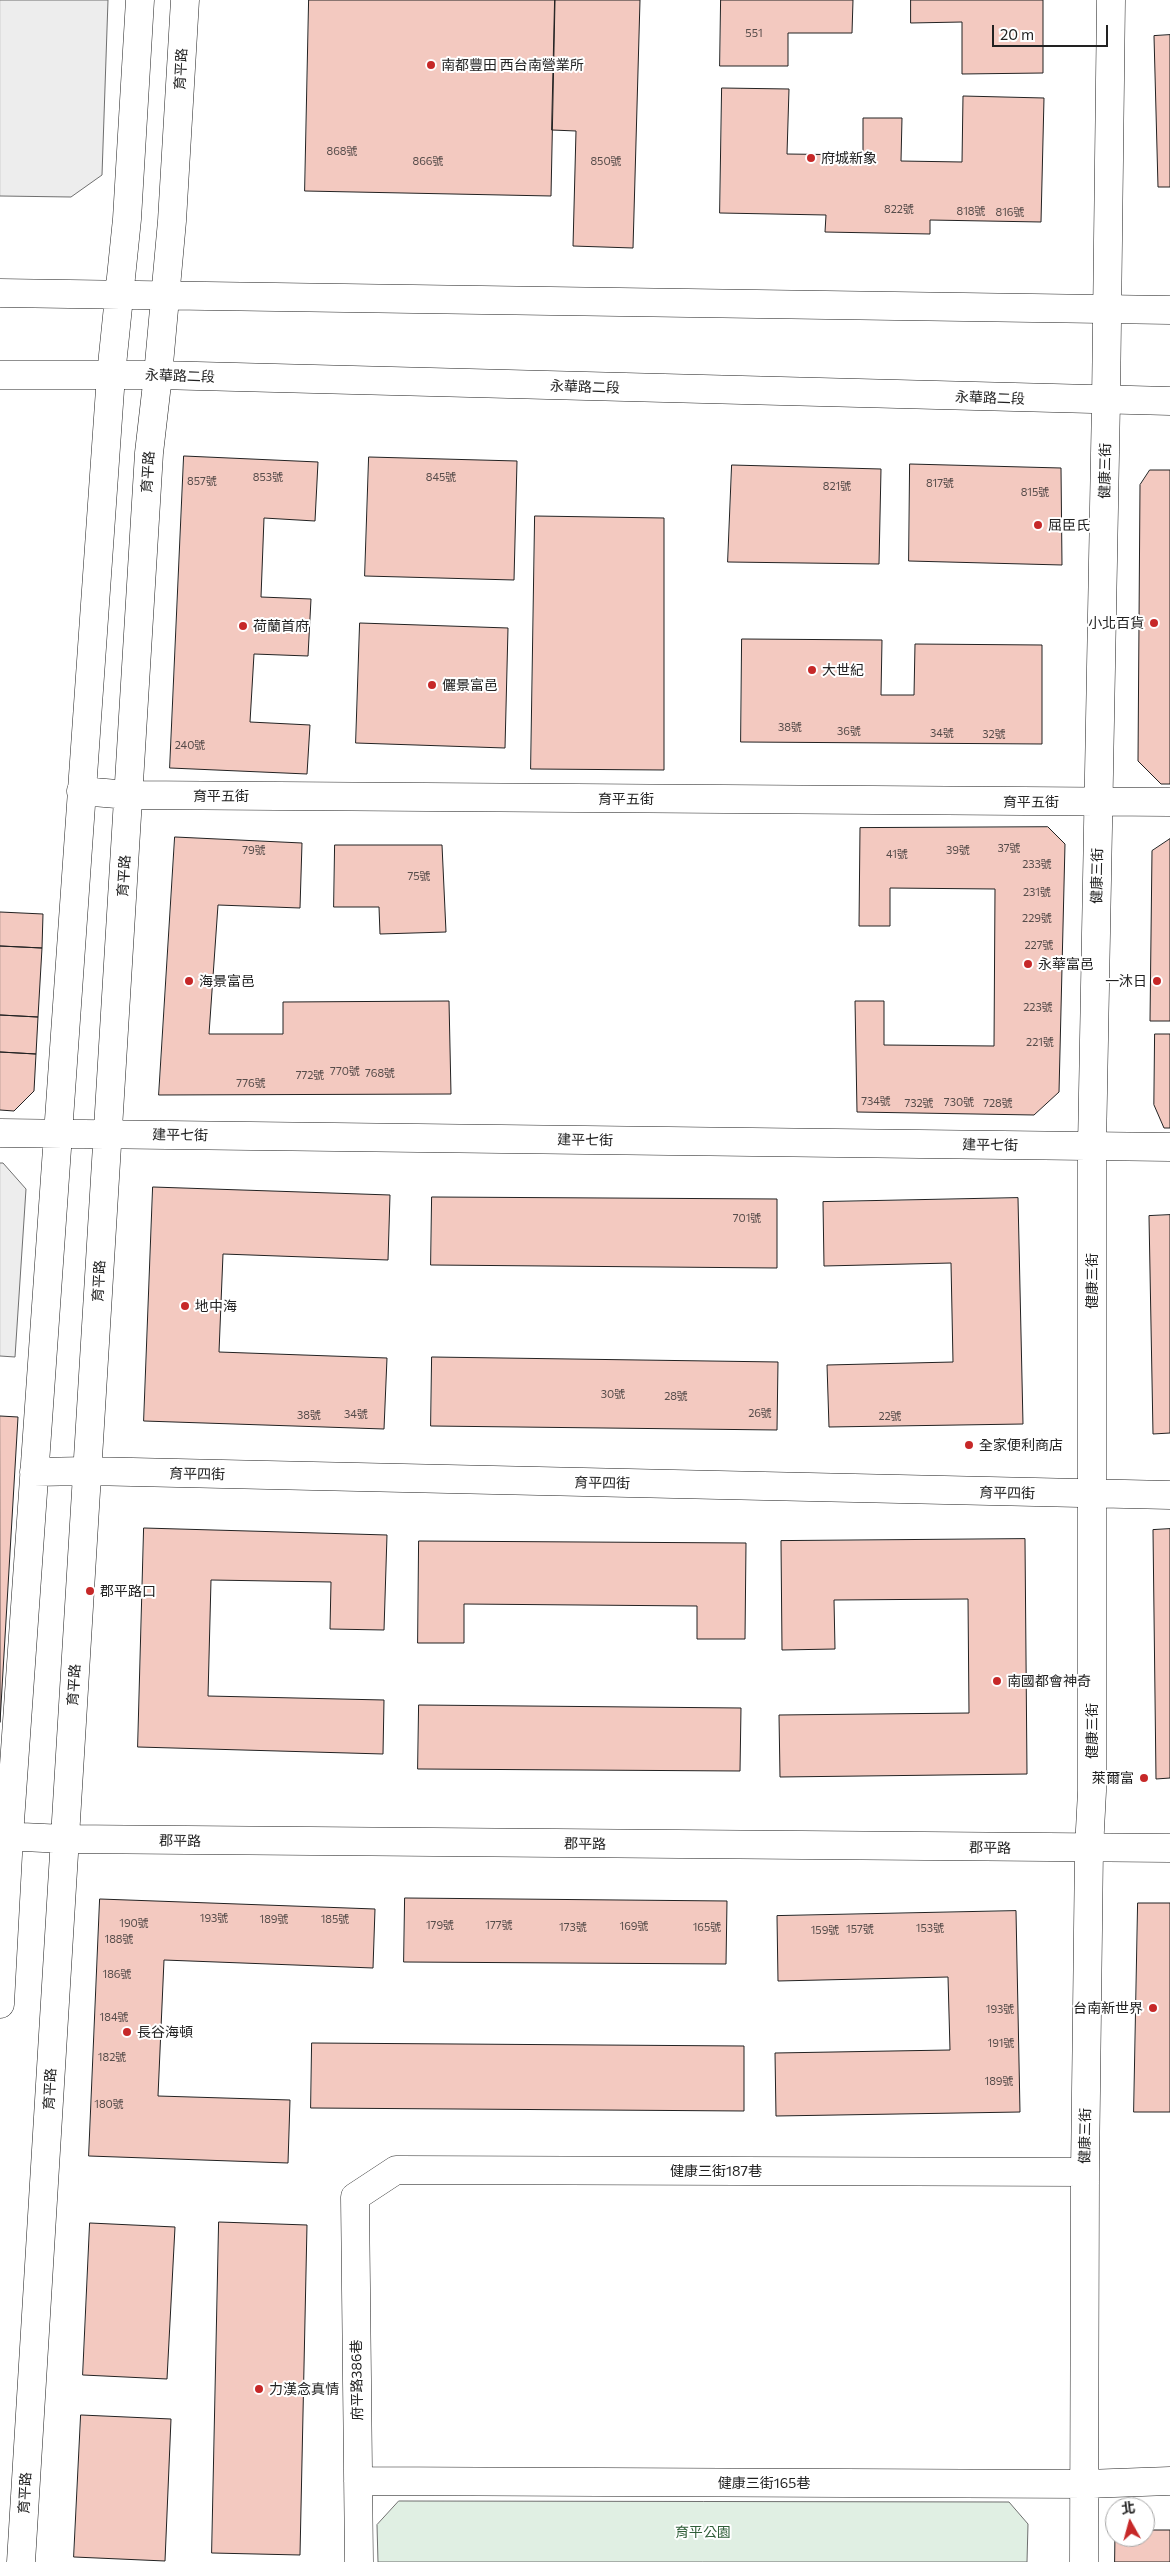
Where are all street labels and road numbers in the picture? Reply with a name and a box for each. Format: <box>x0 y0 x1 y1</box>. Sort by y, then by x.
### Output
street label: 育平路 <box>172 48 190 90</box>
street label: 永華路二段 <box>145 366 215 386</box>
street label: 永華路二段 <box>550 377 620 397</box>
street label: 永華路二段 <box>955 388 1025 408</box>
street label: 健康三街 <box>1096 443 1114 499</box>
street label: 育平路 <box>138 450 158 494</box>
street label: 育平五街 <box>193 788 249 804</box>
street label: 育平五街 <box>598 791 654 807</box>
street label: 育平五街 <box>1003 794 1059 810</box>
street label: 健康三街 <box>1088 848 1106 904</box>
street label: 育平路 <box>114 854 134 898</box>
street label: 建平七街 <box>152 1126 208 1144</box>
street label: 建平七街 <box>557 1131 613 1149</box>
street label: 建平七街 <box>962 1136 1018 1154</box>
street label: 健康三街 <box>1084 1253 1100 1309</box>
street label: 育平路 <box>90 1260 108 1302</box>
street label: 育平四街 <box>169 1465 225 1483</box>
street label: 育平四街 <box>574 1474 630 1492</box>
street label: 育平四街 <box>979 1484 1035 1502</box>
street label: 育平路 <box>64 1663 84 1707</box>
street label: 健康三街 <box>1084 1703 1100 1759</box>
street label: 郡平路 <box>159 1832 201 1850</box>
street label: 郡平路 <box>564 1835 606 1853</box>
street label: 郡平路 <box>969 1839 1011 1857</box>
street label: 育平路 <box>41 2068 59 2110</box>
street label: 健康三街 <box>1076 2108 1094 2164</box>
street label: 健康三街187巷 <box>670 2163 762 2179</box>
street label: 府平路386巷 <box>348 2339 366 2421</box>
street label: 育平路 <box>16 2472 34 2514</box>
street label: 健康三街165巷 <box>718 2475 810 2491</box>

